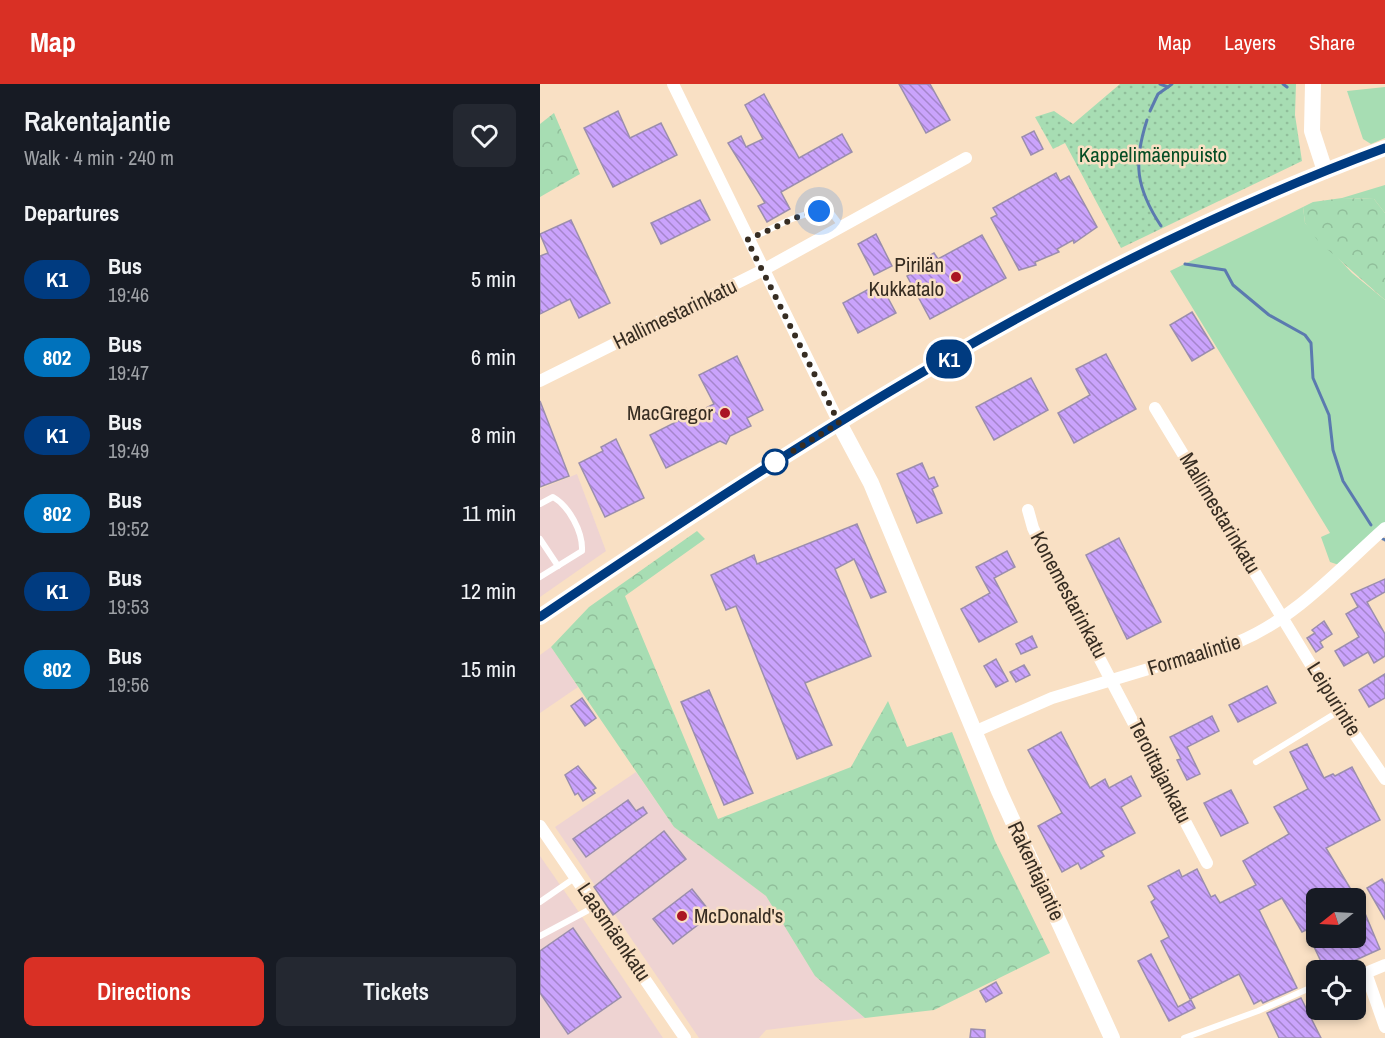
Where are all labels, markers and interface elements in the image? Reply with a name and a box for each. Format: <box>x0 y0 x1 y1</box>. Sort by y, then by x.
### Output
text: Map <box>30 23 76 61</box>
text: Map <box>1158 28 1191 57</box>
text: Layers <box>1224 28 1276 57</box>
text: Share <box>1309 28 1355 57</box>
text: Rakentajantie <box>24 102 171 140</box>
button: heart <box>453 104 516 167</box>
park label: Kappelimäenpuisto <box>1079 140 1227 169</box>
text: Walk · 4 min · 240 m <box>24 144 174 171</box>
your location <box>804 196 834 226</box>
text: Departures <box>24 198 119 228</box>
place label: Pirilän Kukkatalo <box>868 250 944 303</box>
text: Bus <box>108 251 142 281</box>
text: 5 min <box>471 264 516 294</box>
text: K1 <box>46 265 68 294</box>
marker: Pirilän Kukkatalo <box>949 270 963 284</box>
street label: Hallimestarinkatu <box>608 271 741 356</box>
text: 19:46 <box>108 281 149 308</box>
text: Bus <box>108 329 142 359</box>
line badge: K1 <box>922 340 976 378</box>
text: 6 min <box>471 342 516 372</box>
text: 802 <box>43 343 71 372</box>
text: K1 <box>938 345 960 374</box>
text: 19:47 <box>108 359 149 386</box>
place label: MacGregor <box>627 398 713 427</box>
marker: MacGregor <box>718 406 732 420</box>
text: Bus <box>108 407 142 437</box>
text: 8 min <box>471 420 516 450</box>
text: K1 <box>46 421 68 450</box>
text: 19:49 <box>108 437 149 464</box>
street label: Mallimestarinkatu <box>1173 447 1268 578</box>
unlabelled marker <box>762 449 788 475</box>
text: Bus <box>108 485 142 515</box>
text: 11 min <box>462 498 516 528</box>
text: 802 <box>43 499 71 528</box>
text: 19:52 <box>108 515 149 542</box>
street label: Konemestarinkatu <box>1024 526 1115 663</box>
text: Bus <box>108 563 142 593</box>
text: 12 min <box>461 576 516 606</box>
text: K1 <box>46 577 68 606</box>
text: 19:53 <box>108 593 149 620</box>
street label: Formaalintie <box>1144 627 1244 682</box>
text: Bus <box>108 641 142 671</box>
text: 15 min <box>461 654 516 684</box>
text: 802 <box>43 655 71 684</box>
street label: Leipurintie <box>1300 656 1369 741</box>
text: 19:56 <box>108 671 149 698</box>
street label: Teroittajankatu <box>1122 714 1199 828</box>
street label: Rakentajantie <box>1001 817 1072 925</box>
street label: Laasmäenkatu <box>571 877 658 987</box>
north arrow <box>1306 888 1366 948</box>
map controls <box>1306 888 1366 1020</box>
place label: McDonald's <box>694 901 783 930</box>
marker: McDonald's <box>675 909 689 923</box>
button: Directions <box>24 957 264 1026</box>
button: Tickets <box>276 957 516 1026</box>
button: locate <box>1306 960 1366 1020</box>

